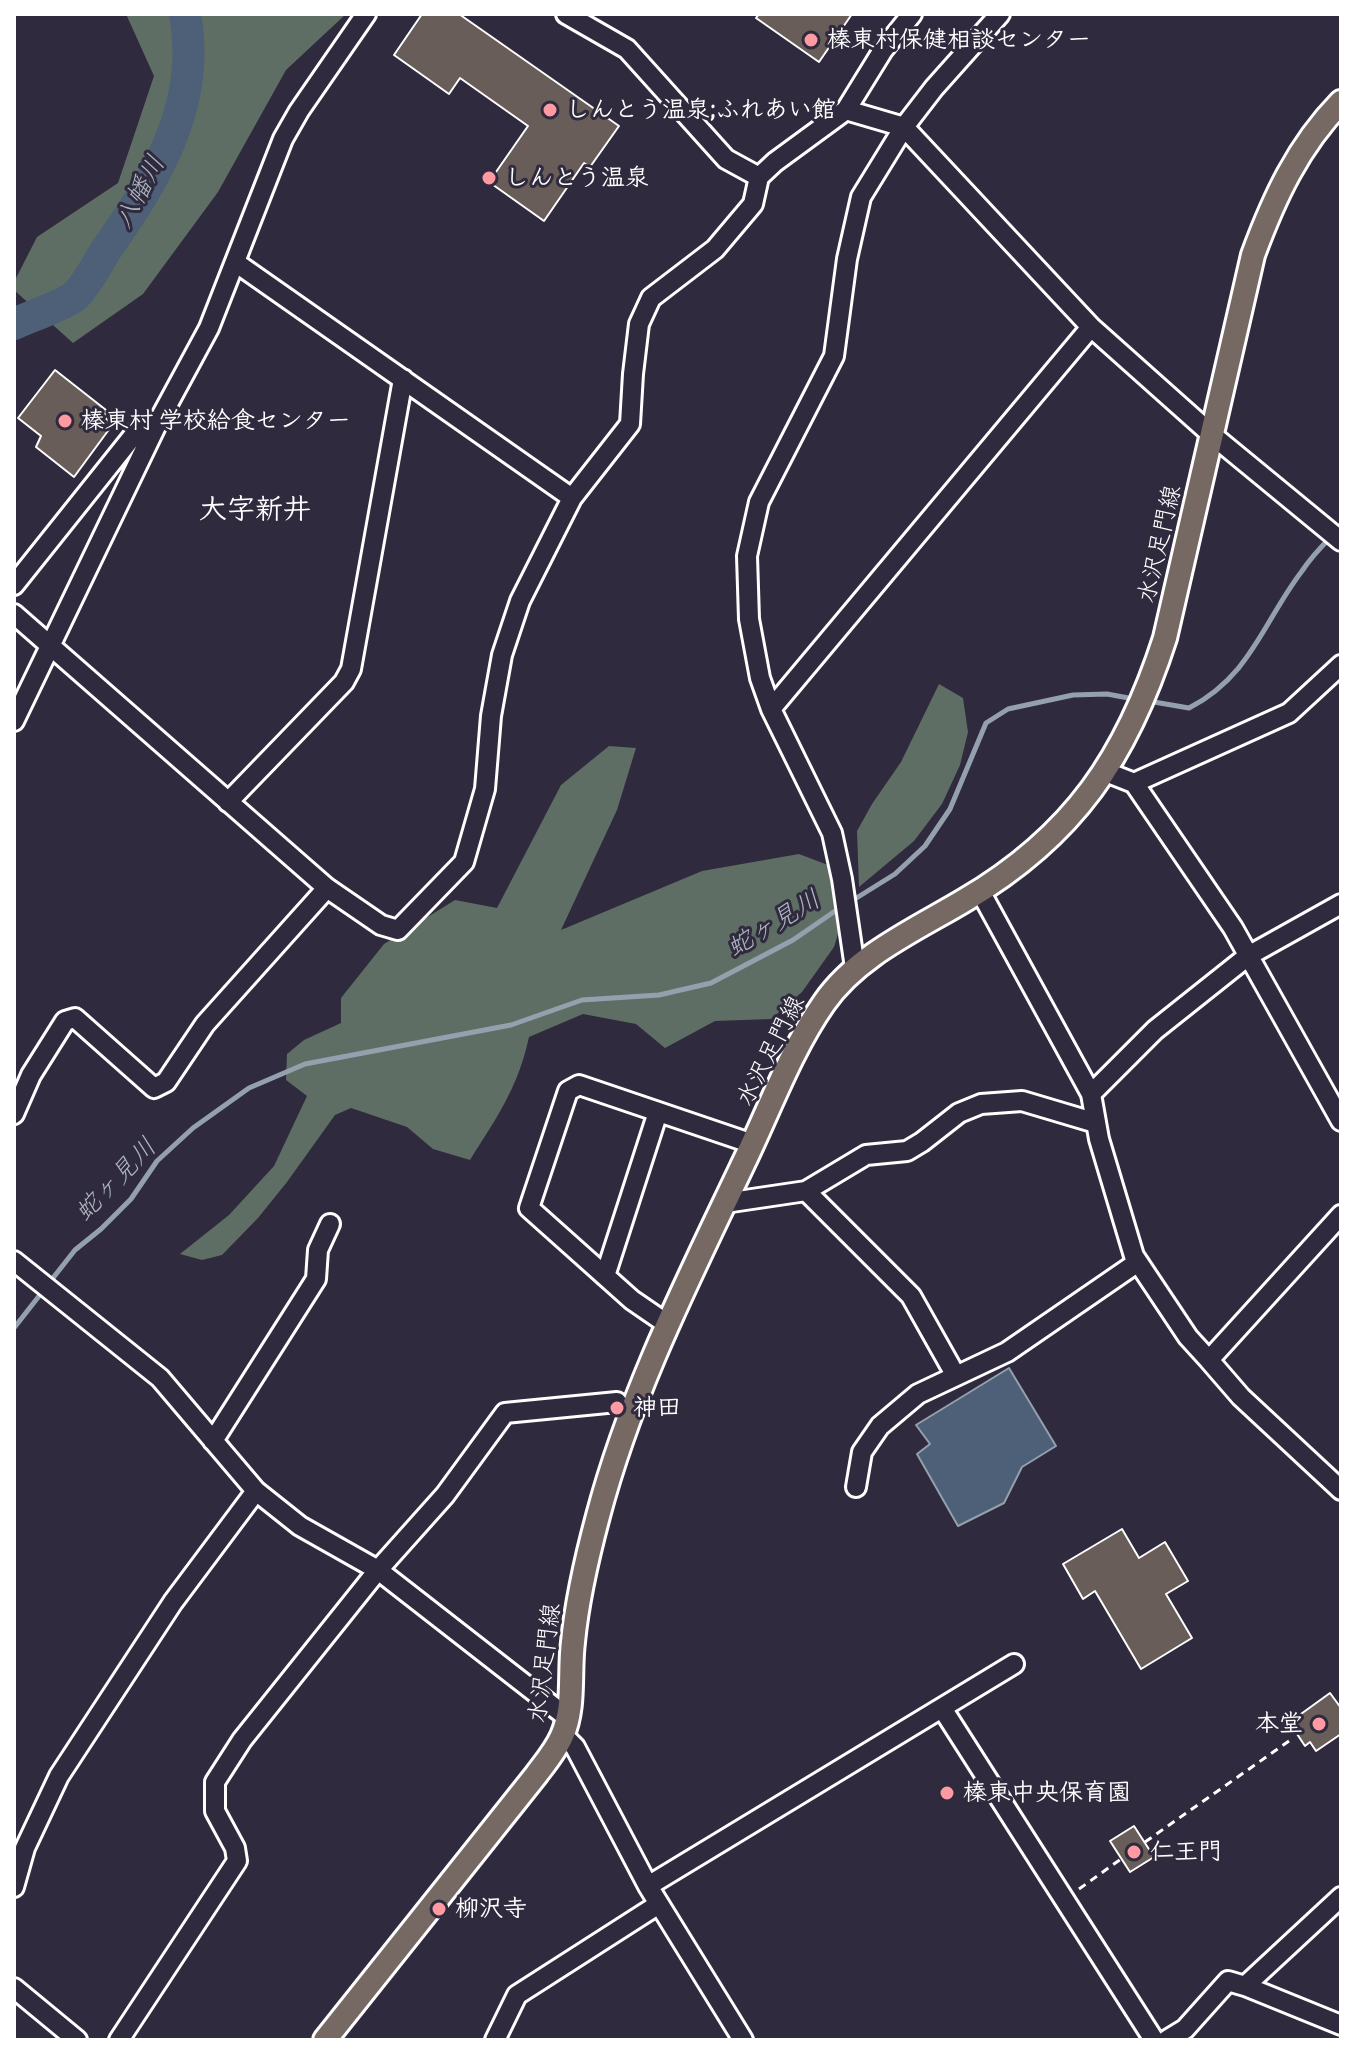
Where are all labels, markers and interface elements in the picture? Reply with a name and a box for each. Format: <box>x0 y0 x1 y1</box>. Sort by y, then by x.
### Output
place label: 榛東村保健相談センター <box>827 26 1091 54</box>
marker: 榛東村保健相談センター <box>802 31 820 49</box>
place label: しんとう温泉;ふれあい館 <box>566 96 836 124</box>
marker: しんとう温泉;ふれあい館 <box>541 101 559 119</box>
water label: 八幡川 <box>108 150 172 234</box>
place label: しんとう温泉 <box>505 164 649 192</box>
marker: しんとう温泉 <box>480 169 498 187</box>
place label: 榛東村 学校給食センター <box>81 407 351 435</box>
marker: 榛東村 学校給食センター <box>56 412 74 430</box>
street label: 水沢足門線 <box>1132 482 1188 606</box>
district label: 大字新井 <box>199 493 311 527</box>
water label: 蛇ヶ見川 <box>721 884 827 964</box>
street label: 水沢足門線 <box>731 991 811 1111</box>
water label: 蛇ヶ見川 <box>69 1132 163 1228</box>
place label: 神田 <box>633 1394 681 1422</box>
marker: 神田 <box>608 1399 626 1417</box>
street label: 水沢足門線 <box>523 1602 567 1724</box>
place label: 本堂 <box>1255 1710 1303 1738</box>
marker: 本堂 <box>1310 1715 1328 1733</box>
place label: 榛東中央保育園 <box>963 1779 1131 1807</box>
marker: 榛東中央保育園 <box>938 1784 956 1802</box>
place label: 仁王門 <box>1150 1838 1222 1866</box>
marker: 仁王門 <box>1125 1843 1143 1861</box>
place label: 柳沢寺 <box>455 1895 527 1923</box>
marker: 柳沢寺 <box>430 1900 448 1918</box>

